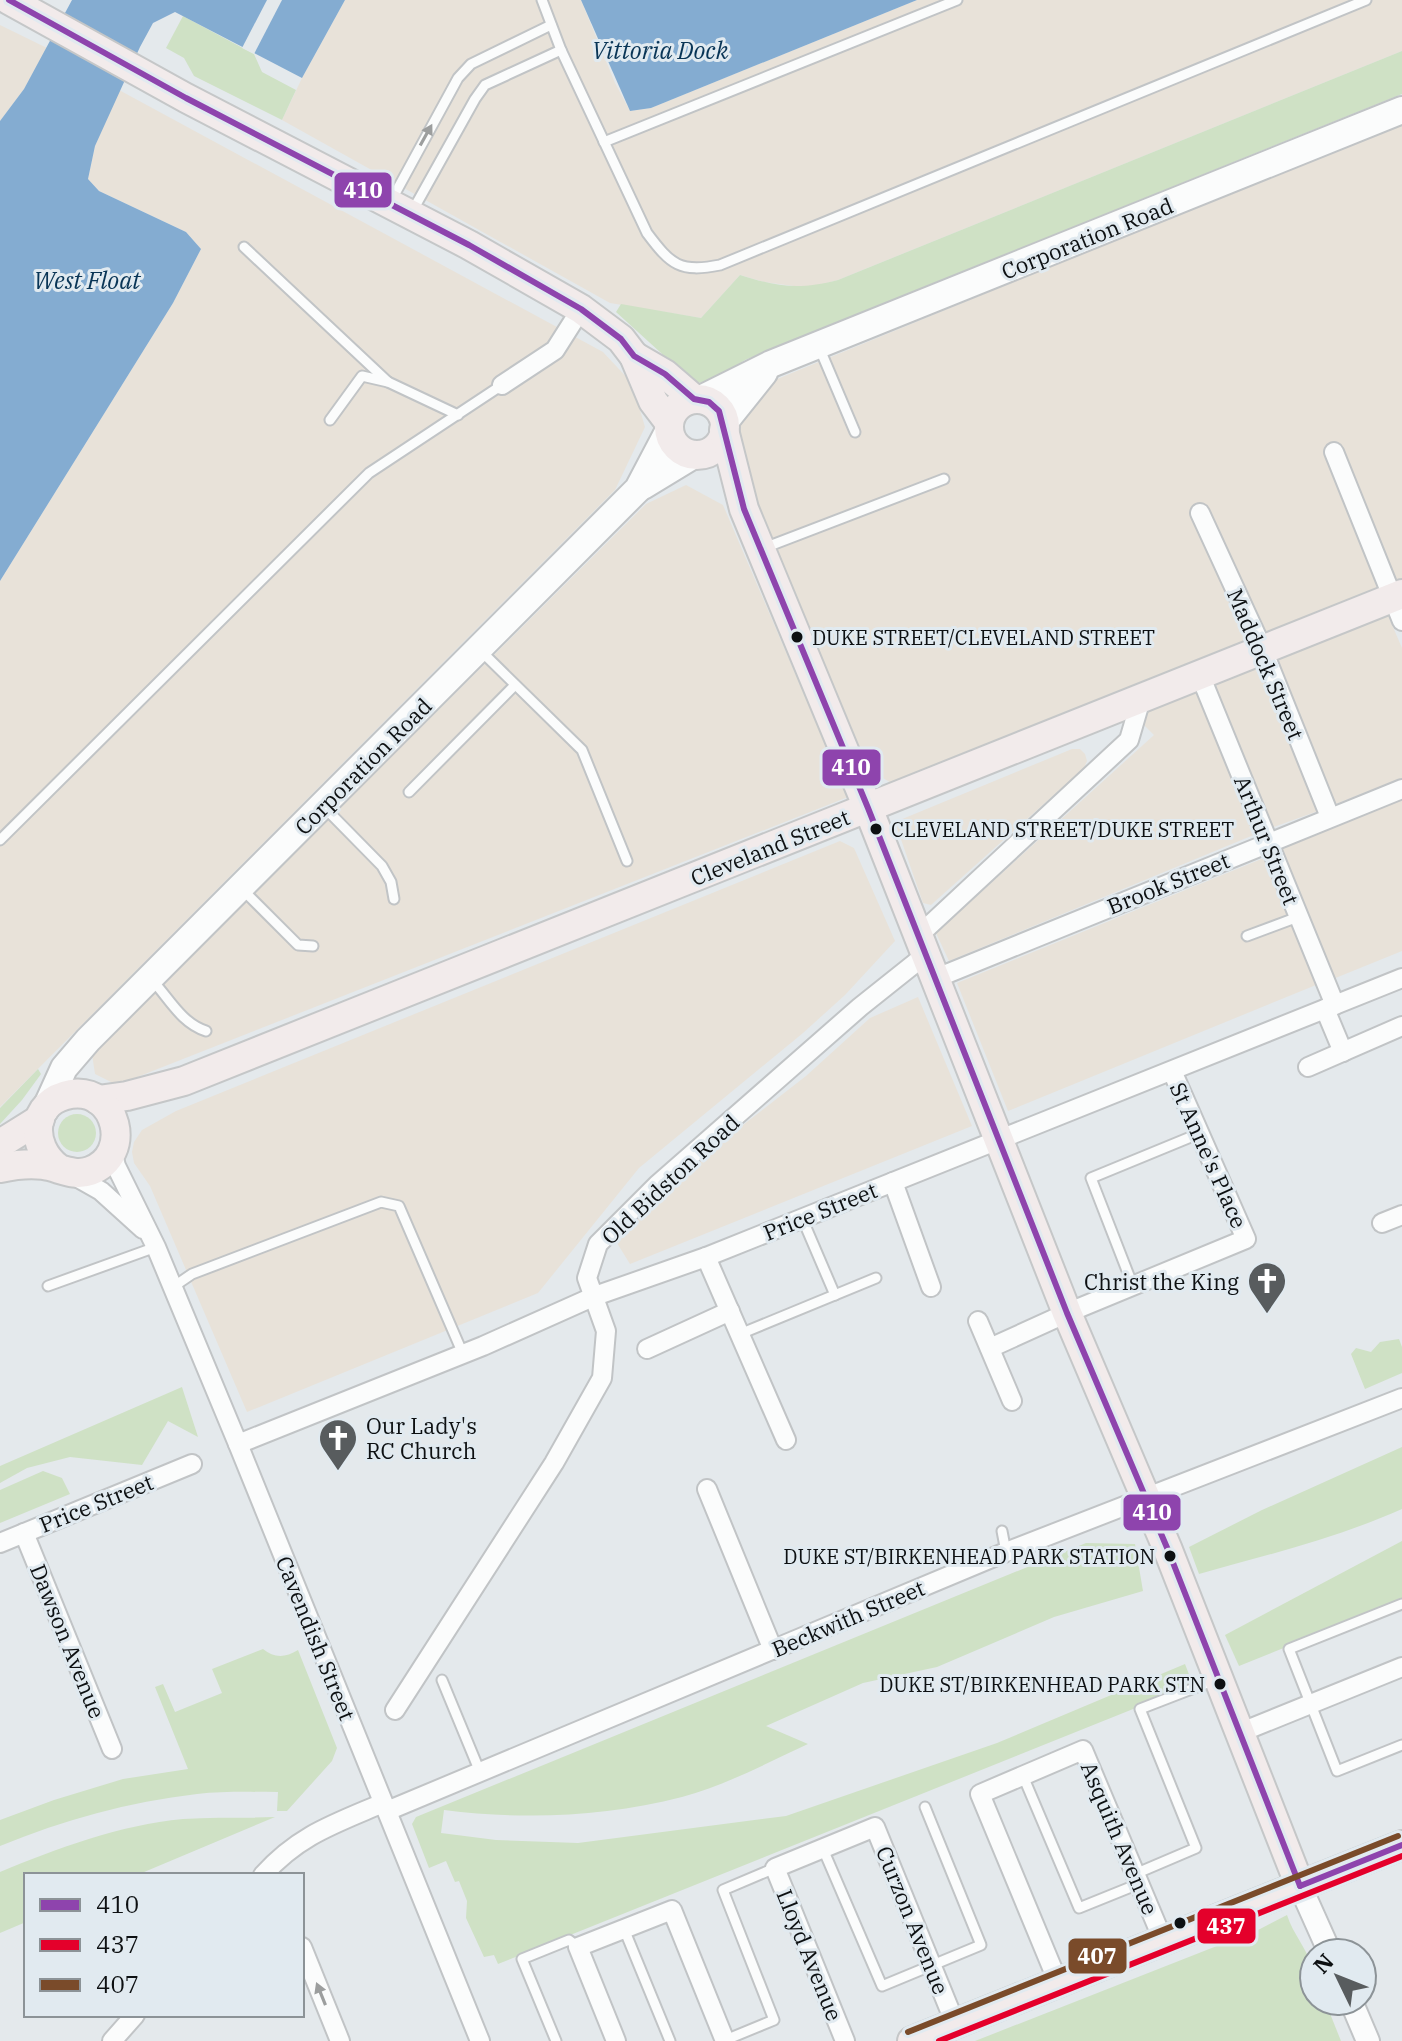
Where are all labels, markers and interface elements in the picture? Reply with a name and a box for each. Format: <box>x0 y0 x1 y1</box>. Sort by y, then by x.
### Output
water label: Vittoria Dock <box>592 34 729 66</box>
one-way arrow <box>419 124 433 146</box>
line badge: 410 <box>333 171 393 209</box>
text: 410 <box>343 175 383 204</box>
street label: Corporation Road <box>997 190 1177 286</box>
water label: West Float <box>33 264 142 296</box>
street label: Maddock Street <box>1221 584 1311 744</box>
place label: DUKE STREET/CLEVELAND STREET <box>812 624 1155 651</box>
marker: DUKE STREET/CLEVELAND STREET <box>789 629 805 645</box>
street label: Corporation Road <box>288 691 438 841</box>
line badge: 410 <box>821 748 882 787</box>
text: 410 <box>831 752 871 781</box>
street label: Arthur Street <box>1228 771 1306 909</box>
street label: Cleveland Street <box>686 802 854 892</box>
place label: CLEVELAND STREET/DUKE STREET <box>891 816 1234 843</box>
marker: CLEVELAND STREET/DUKE STREET <box>868 821 884 837</box>
street label: Brook Street <box>1103 845 1234 921</box>
street label: St Anne's Place <box>1164 1077 1254 1233</box>
street label: Old Bidston Road <box>595 1108 745 1250</box>
street label: Price Street <box>759 1175 881 1247</box>
church icon: Christ the King <box>1246 1260 1288 1315</box>
place label: Christ the King <box>1084 1267 1239 1296</box>
place label: Our Lady's RC Church <box>366 1411 477 1465</box>
church icon: Our Lady's RC Church <box>317 1417 359 1472</box>
street label: Price Street <box>35 1467 157 1539</box>
line badge: 410 <box>1122 1493 1182 1532</box>
text: 410 <box>1132 1497 1172 1526</box>
place label: DUKE ST/BIRKENHEAD PARK STATION <box>783 1543 1155 1570</box>
marker: DUKE ST/BIRKENHEAD PARK STATION <box>1162 1548 1178 1564</box>
street label: Cavendish Street <box>270 1552 362 1725</box>
street label: Dawson Avenue <box>24 1560 112 1722</box>
street label: Beckwith Street <box>767 1573 929 1663</box>
place label: DUKE ST/BIRKENHEAD PARK STN <box>879 1671 1205 1698</box>
marker: DUKE ST/BIRKENHEAD PARK STN <box>1212 1676 1228 1692</box>
street label: Asquith Avenue <box>1075 1757 1165 1919</box>
street label: Curzon Avenue <box>870 1842 956 1998</box>
legend <box>24 1873 304 2017</box>
street label: Lloyd Avenue <box>770 1885 850 2025</box>
text: 410 <box>96 1888 139 1920</box>
line badge: 437 <box>1196 1907 1257 1945</box>
text: 437 <box>1206 1911 1246 1940</box>
unlabelled marker <box>1172 1915 1188 1931</box>
text: 437 <box>96 1928 139 1960</box>
line badge: 407 <box>1067 1937 1128 1975</box>
north arrow <box>1298 1937 1378 2017</box>
text: 407 <box>1077 1941 1117 1970</box>
text: N <box>1306 1947 1340 1979</box>
text: 407 <box>96 1968 139 2000</box>
one-way arrow <box>315 1982 328 2006</box>

